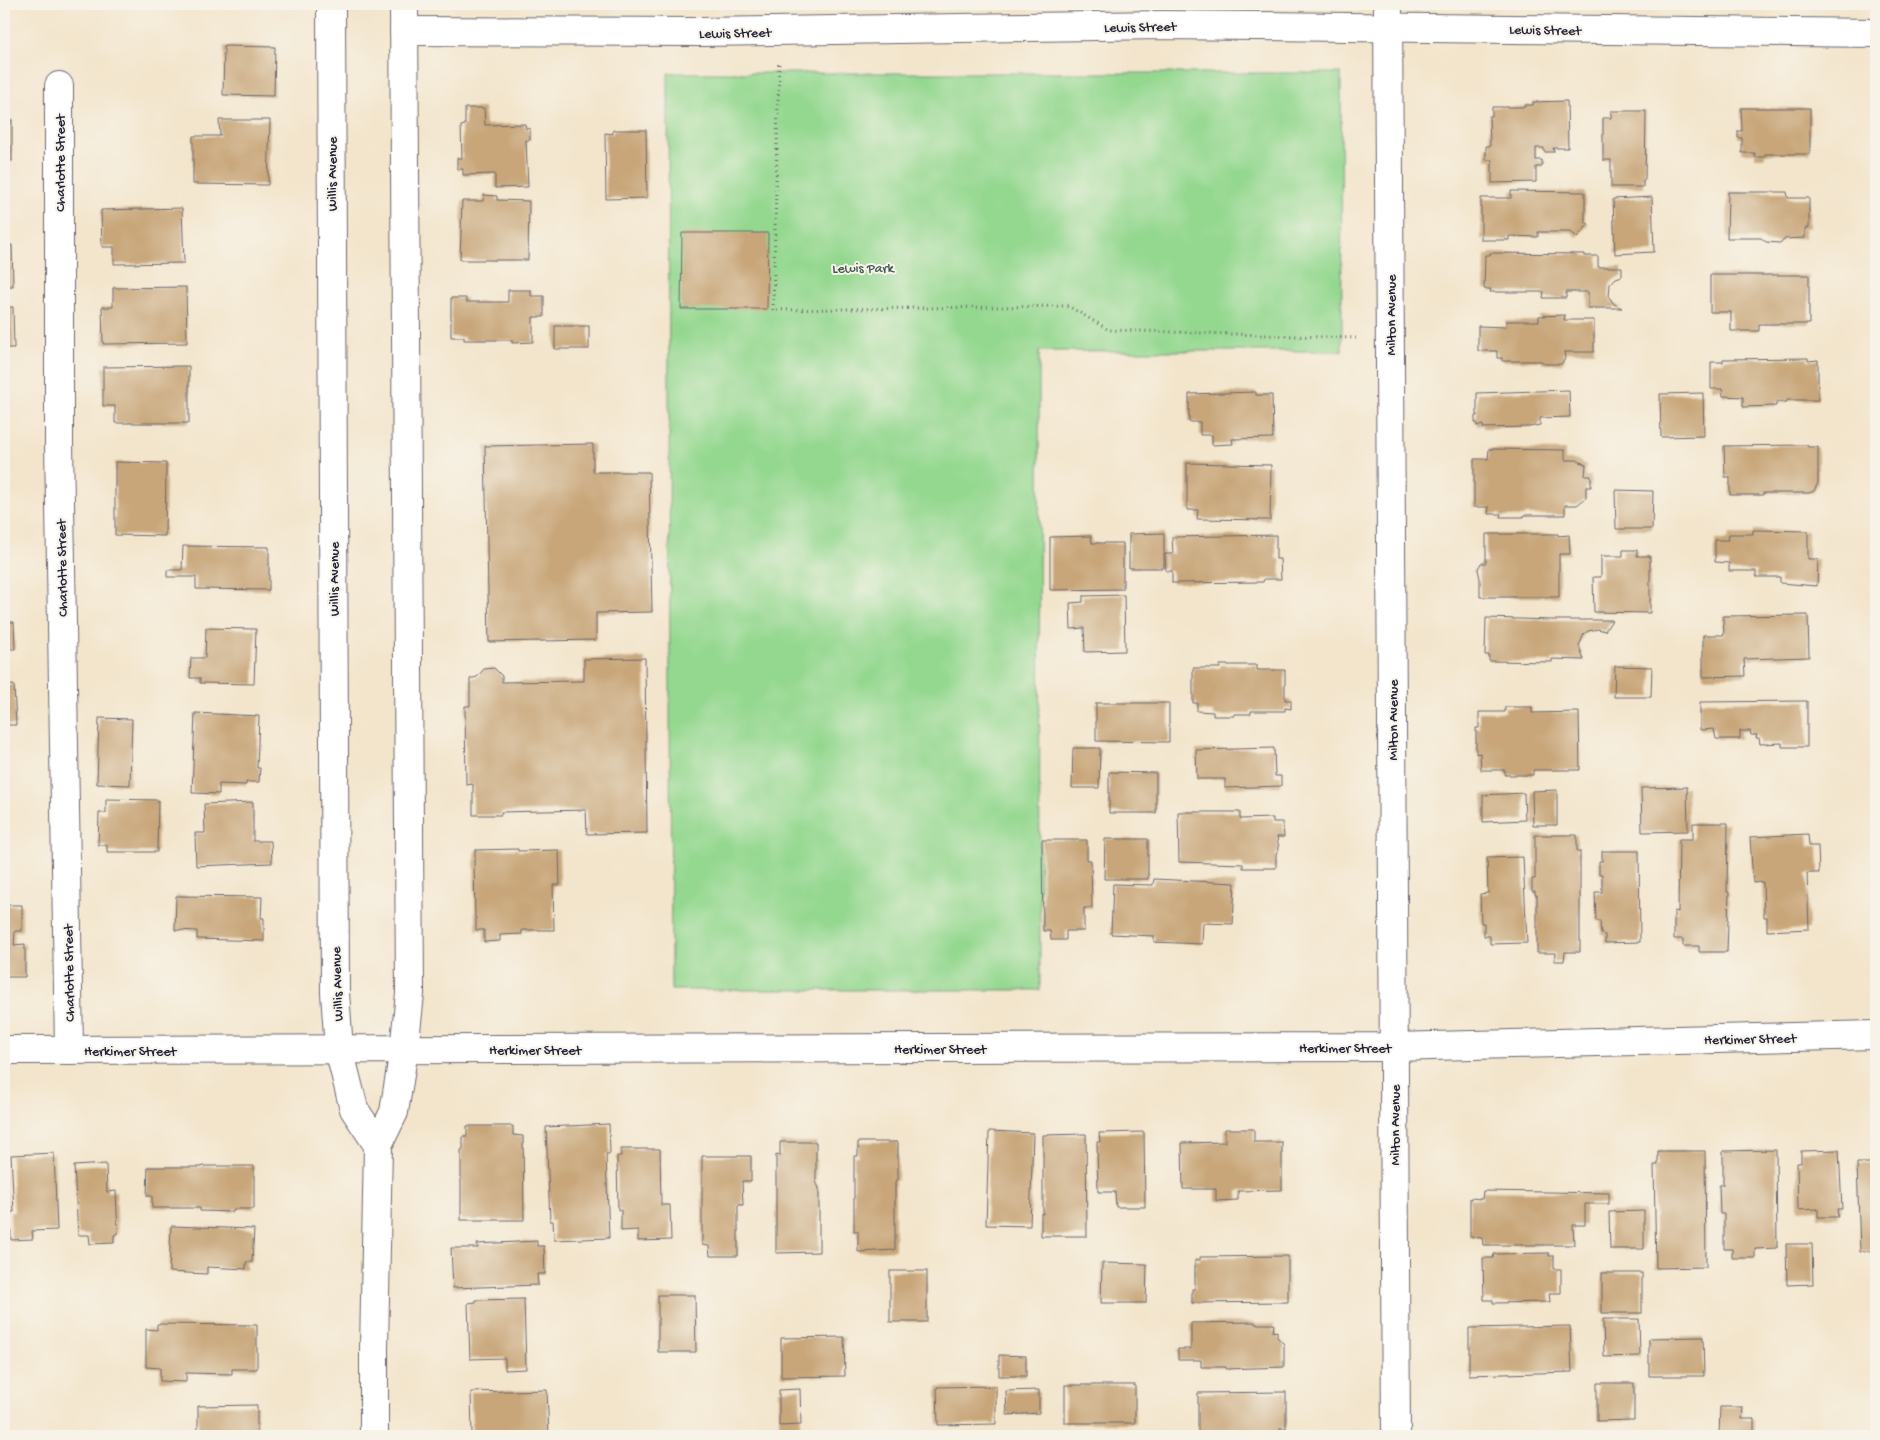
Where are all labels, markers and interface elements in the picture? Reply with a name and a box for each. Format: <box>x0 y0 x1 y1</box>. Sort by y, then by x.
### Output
street label: Lewis Street <box>1104 19 1177 38</box>
street label: Lewis Street <box>1509 22 1582 41</box>
street label: Lewis Street <box>699 25 772 44</box>
street label: Charlotte Street <box>53 113 70 212</box>
street label: Willis Avenue <box>325 136 342 211</box>
park label: Lewis Park <box>832 261 895 278</box>
street label: Milton Avenue <box>1384 274 1401 355</box>
street label: Charlotte Street <box>54 518 73 617</box>
street label: Willis Avenue <box>327 541 344 616</box>
street label: Milton Avenue <box>1386 679 1403 760</box>
street label: Charlotte Street <box>61 923 80 1022</box>
street label: Willis Avenue <box>329 946 348 1022</box>
street label: Herkimer Street <box>1704 1031 1798 1050</box>
street label: Herkimer Street <box>1299 1041 1392 1058</box>
street label: Herkimer Street <box>894 1042 987 1059</box>
street label: Herkimer Street <box>489 1043 582 1060</box>
street label: Herkimer Street <box>84 1044 177 1061</box>
street label: Milton Avenue <box>1388 1084 1405 1165</box>

